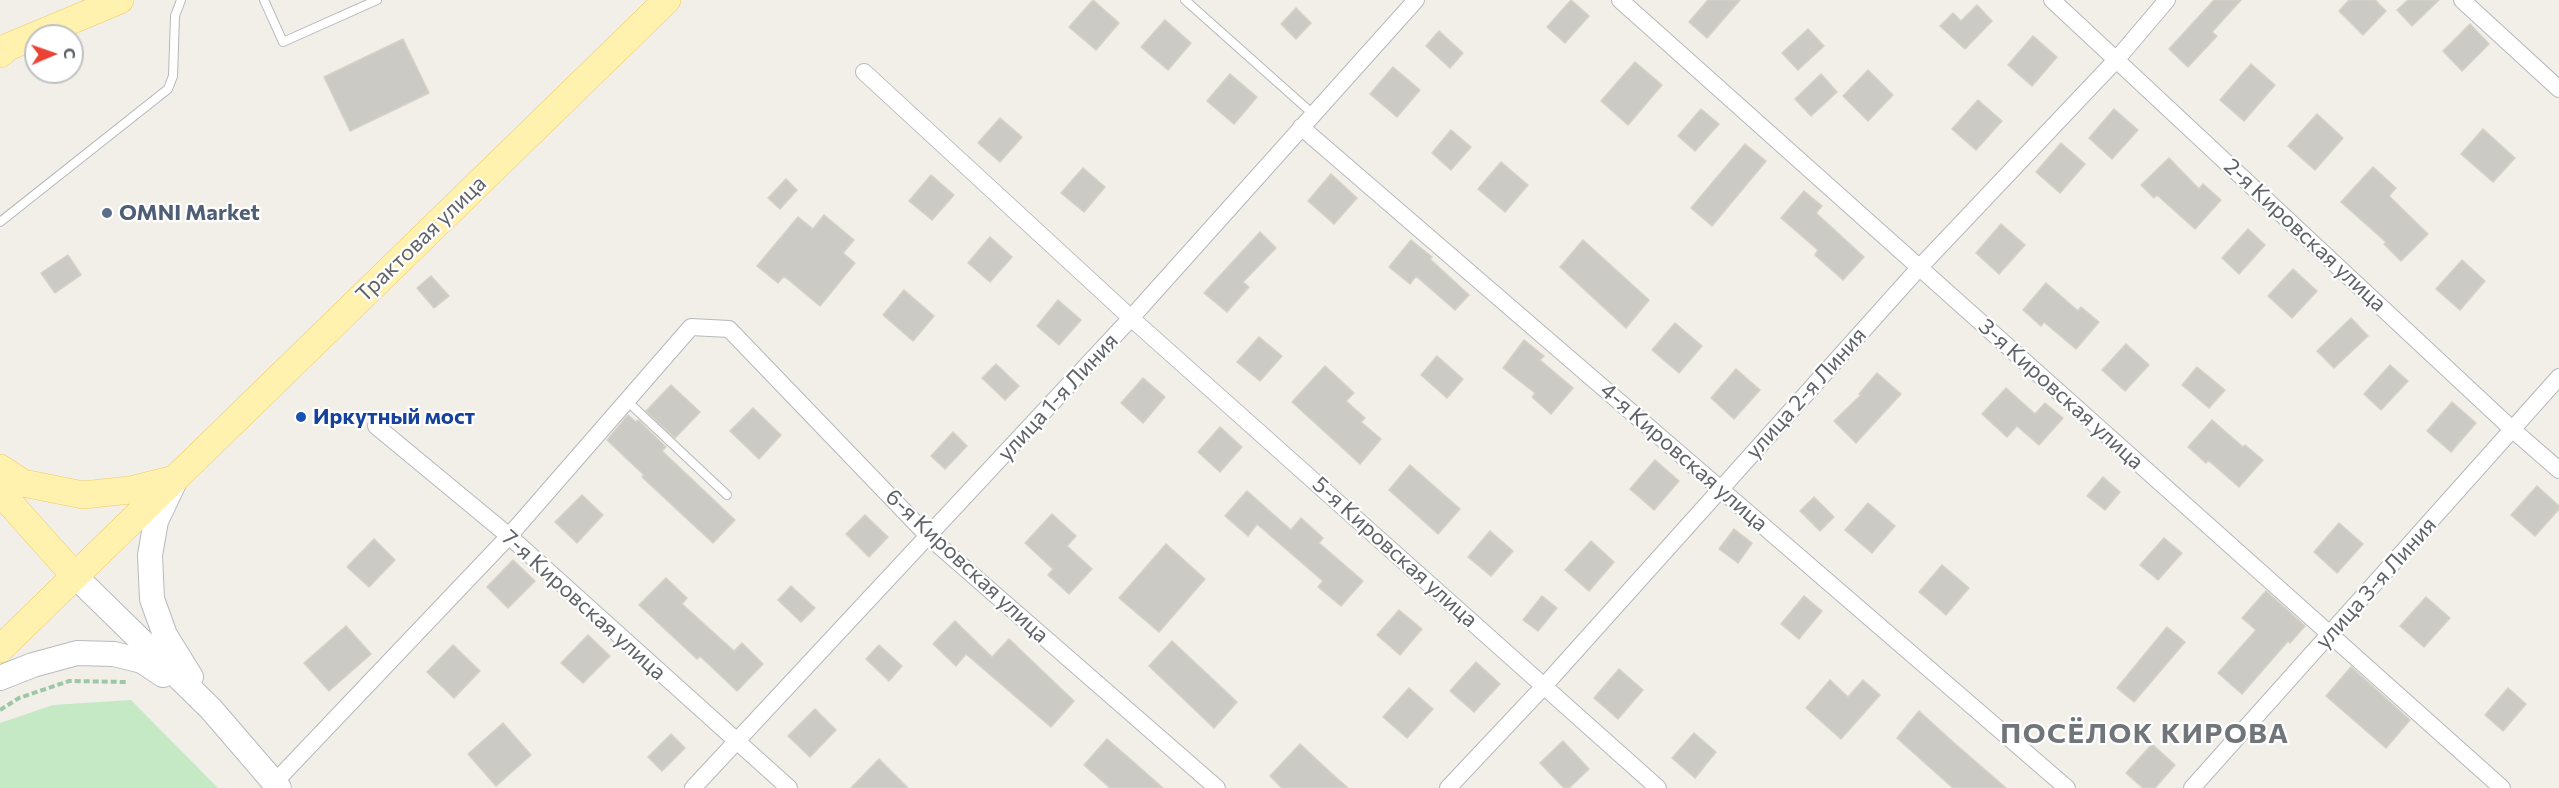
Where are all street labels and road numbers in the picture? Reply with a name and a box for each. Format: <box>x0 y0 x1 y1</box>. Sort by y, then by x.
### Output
street label: 2-я Кировская улица <box>2218 153 2392 317</box>
street label: Трактовая улица <box>350 170 492 308</box>
street label: 3-я Кировская улица <box>1973 313 2149 475</box>
street label: улица 2-я Линия <box>1740 322 1872 464</box>
street label: улица 1-я Линия <box>992 328 1124 466</box>
street label: 4-я Кировская улица <box>1595 377 1773 537</box>
street label: 5-я Кировская улица <box>1307 471 1483 633</box>
street label: 6-я Кировская улица <box>880 484 1054 648</box>
street label: улица 3-я Линия <box>2310 512 2442 654</box>
street label: 7-я Кировская улица <box>496 524 672 686</box>

